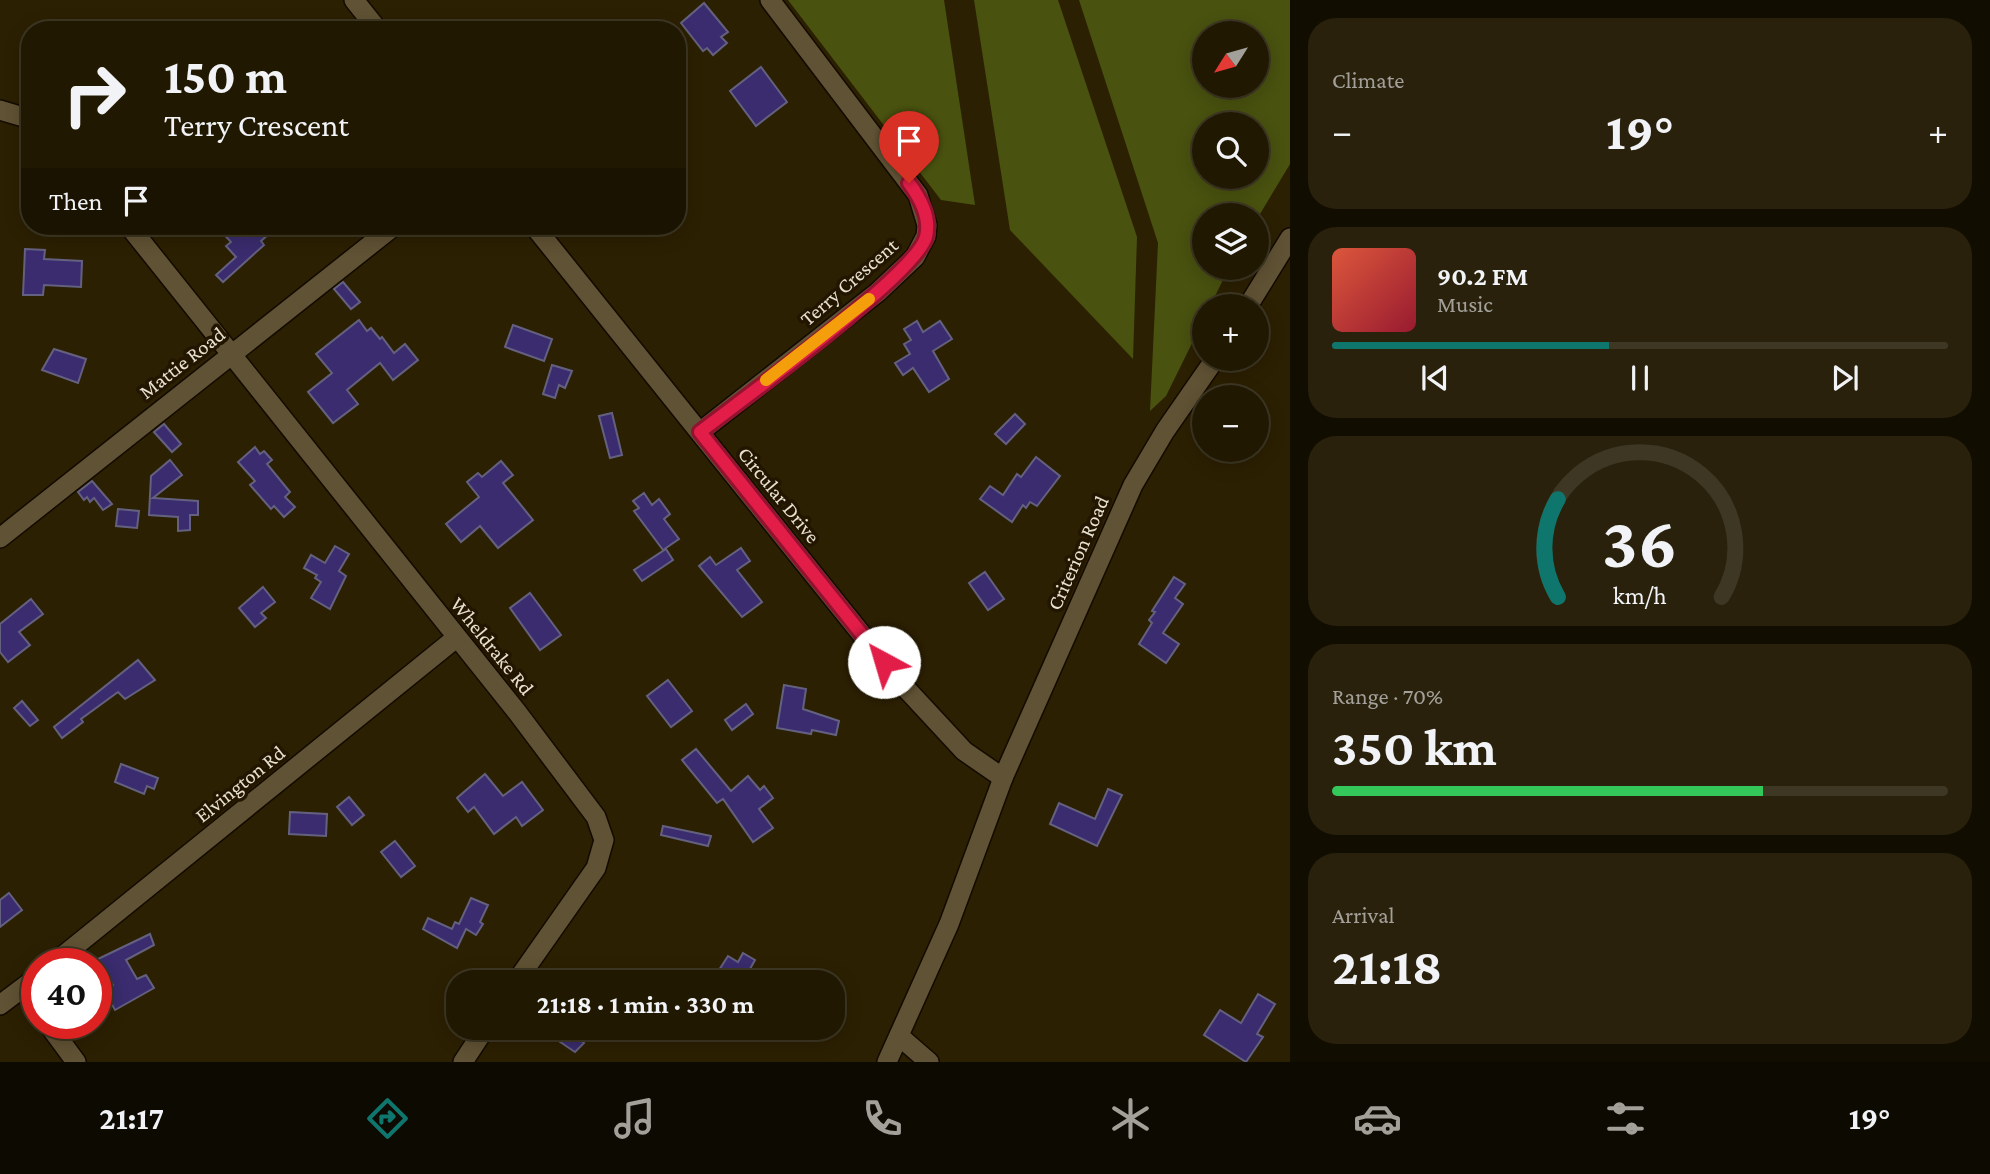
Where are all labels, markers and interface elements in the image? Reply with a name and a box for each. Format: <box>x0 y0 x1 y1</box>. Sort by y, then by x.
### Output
north arrow <box>1192 21 1269 98</box>
map controls <box>1192 21 1269 462</box>
icon: right <box>49 49 140 140</box>
text: 150 m <box>164 49 287 104</box>
text: Climate <box>1332 67 1404 93</box>
text: 19° <box>1606 102 1674 160</box>
text: Terry Crescent <box>164 107 349 143</box>
text: − <box>1332 110 1352 152</box>
text: + <box>1928 110 1948 152</box>
pin <box>879 111 939 183</box>
button: search <box>1192 112 1269 189</box>
icon: arrive <box>890 122 928 160</box>
icon: arrive <box>117 182 155 220</box>
text: Then <box>49 187 103 216</box>
button: layers <box>1192 203 1269 280</box>
street label: Terry Crescent <box>795 232 903 331</box>
text: 90.2 FM <box>1437 262 1528 291</box>
text: Music <box>1437 291 1493 317</box>
button: + <box>1192 294 1269 371</box>
street label: Mattie Road <box>134 322 230 404</box>
icon: previous <box>1416 359 1454 397</box>
icon: pause <box>1621 359 1659 397</box>
icon: next <box>1826 359 1864 397</box>
button: − <box>1192 385 1269 462</box>
street label: Circular Drive <box>733 442 825 548</box>
street label: Criterion Road <box>1042 492 1114 614</box>
text: 36 <box>1602 502 1678 583</box>
text: km/h <box>1613 582 1667 609</box>
street label: Wheldrake Rd <box>445 592 539 700</box>
position arrow <box>847 625 921 699</box>
text: Range · 70% <box>1332 683 1443 709</box>
text: 350 km <box>1332 718 1497 776</box>
street label: Elvington Rd <box>190 741 290 827</box>
text: Arrival <box>1332 902 1395 928</box>
text: 21:18 <box>1332 937 1442 995</box>
speed limit sign: 40 <box>21 948 112 1039</box>
text: 21:18 · 1 min · 330 m <box>537 990 754 1019</box>
icon: directions <box>363 1094 412 1143</box>
icon: music <box>610 1094 659 1143</box>
icon: phone <box>858 1094 907 1143</box>
icon: climate <box>1106 1094 1155 1143</box>
icon: car <box>1353 1094 1402 1143</box>
icon: filters <box>1601 1094 1650 1143</box>
text: 21:17 <box>99 1100 164 1136</box>
text: 19° <box>1849 1100 1891 1136</box>

